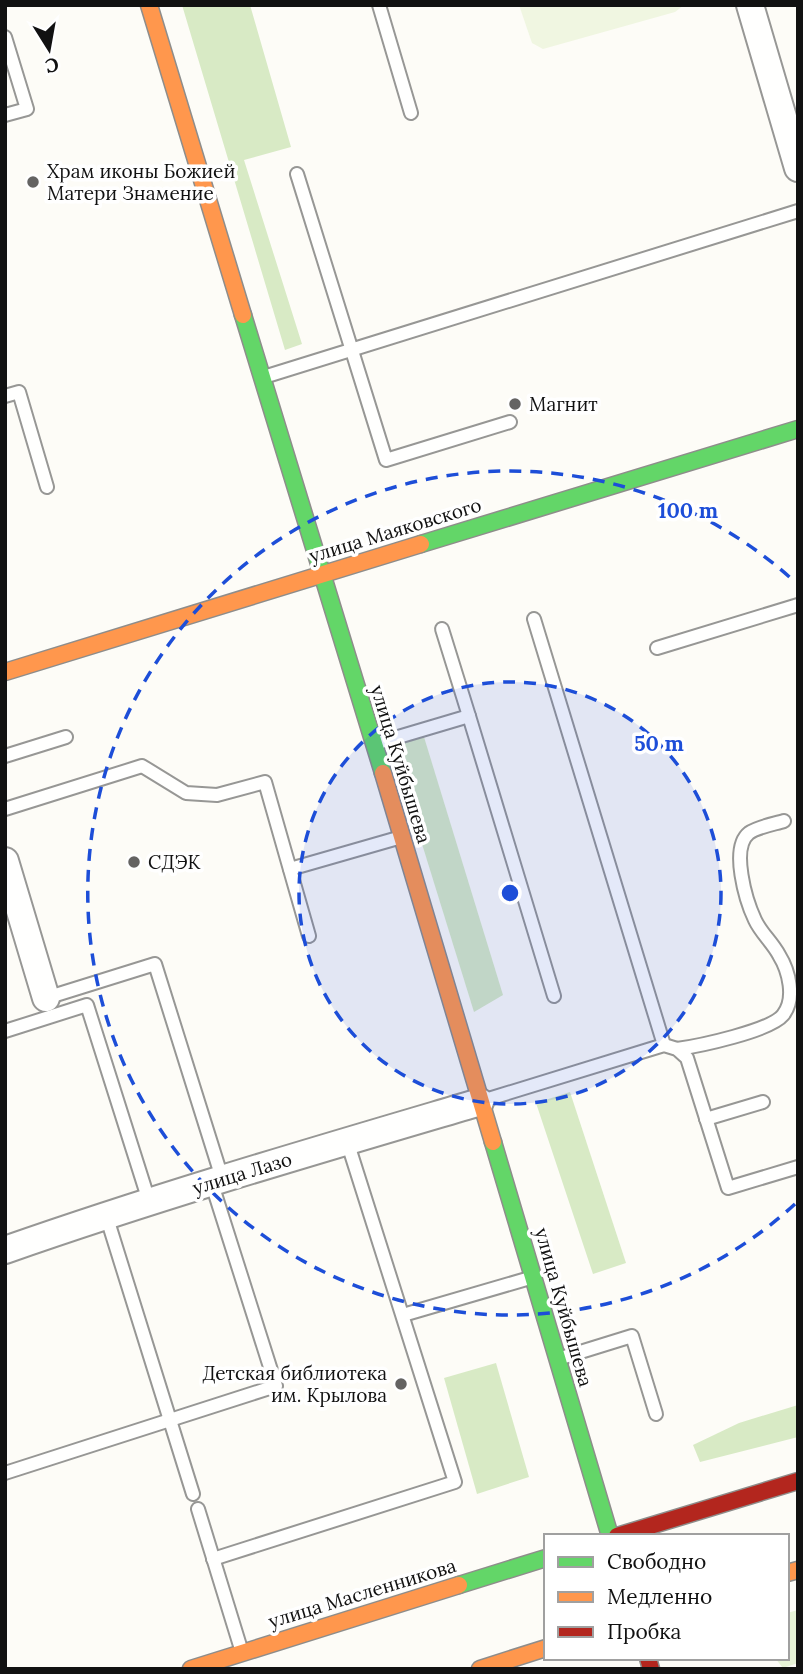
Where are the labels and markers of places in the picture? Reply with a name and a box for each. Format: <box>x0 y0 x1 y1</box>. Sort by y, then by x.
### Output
place label: Храм иконы Божией Матери Знамение <box>47 159 235 205</box>
marker: Храм иконы Божией Матери Знамение <box>25 174 41 190</box>
place label: Магнит <box>529 392 598 416</box>
marker: Магнит <box>507 396 523 412</box>
place label: СДЭК <box>148 850 200 874</box>
marker: СДЭК <box>126 854 142 870</box>
centre of rings <box>498 881 522 905</box>
place label: Детская библиотека им. Крылова <box>202 1361 387 1407</box>
marker: Детская библиотека им. Крылова <box>393 1376 409 1392</box>

